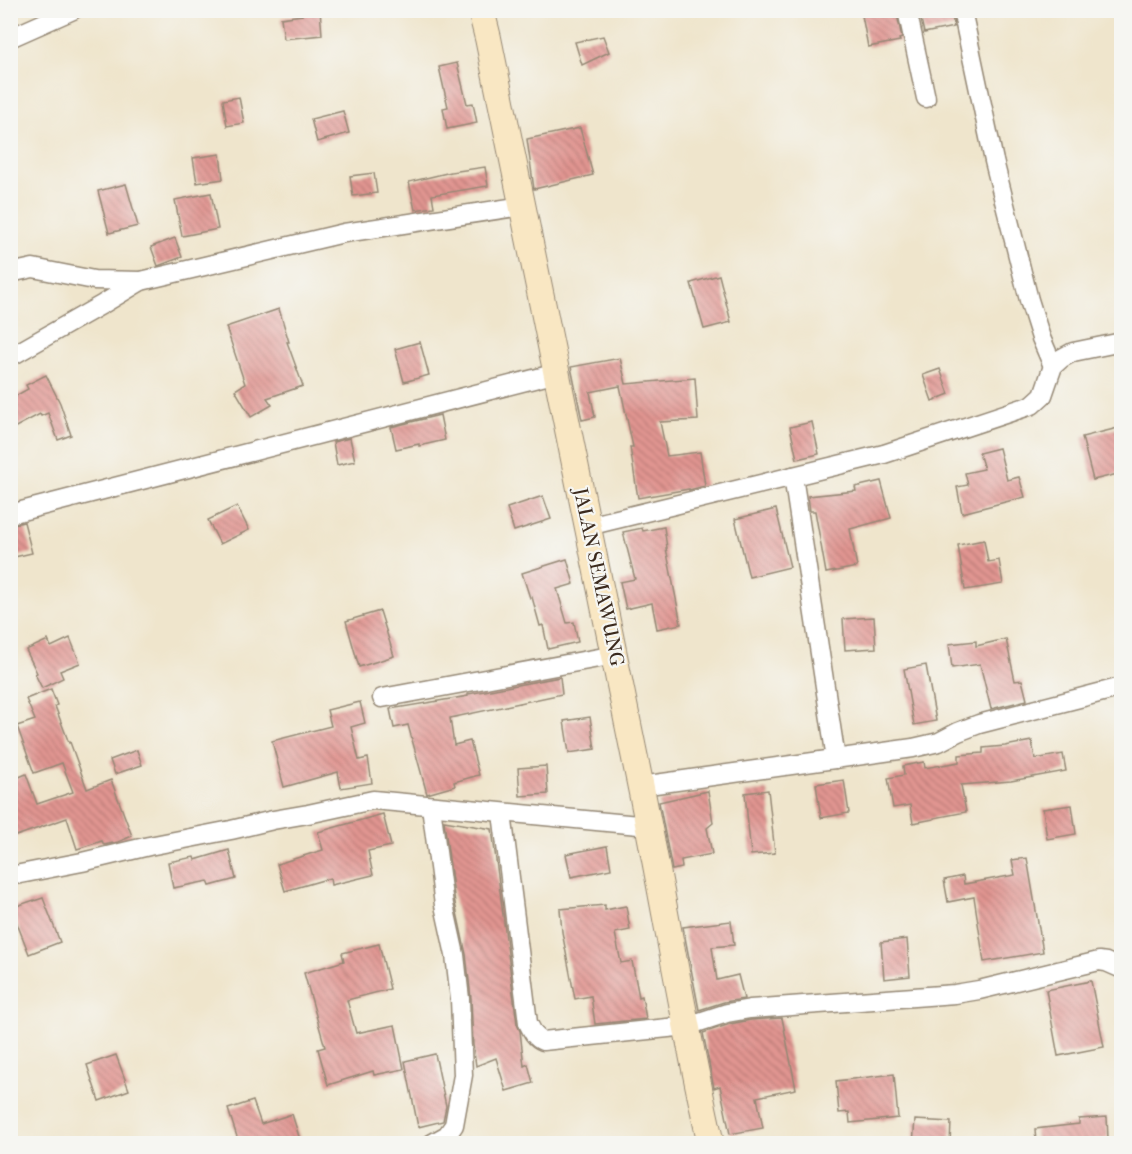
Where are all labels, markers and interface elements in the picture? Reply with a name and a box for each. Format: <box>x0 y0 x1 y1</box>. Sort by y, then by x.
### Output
street label: JALAN SEMAWUNG <box>568 484 629 668</box>

